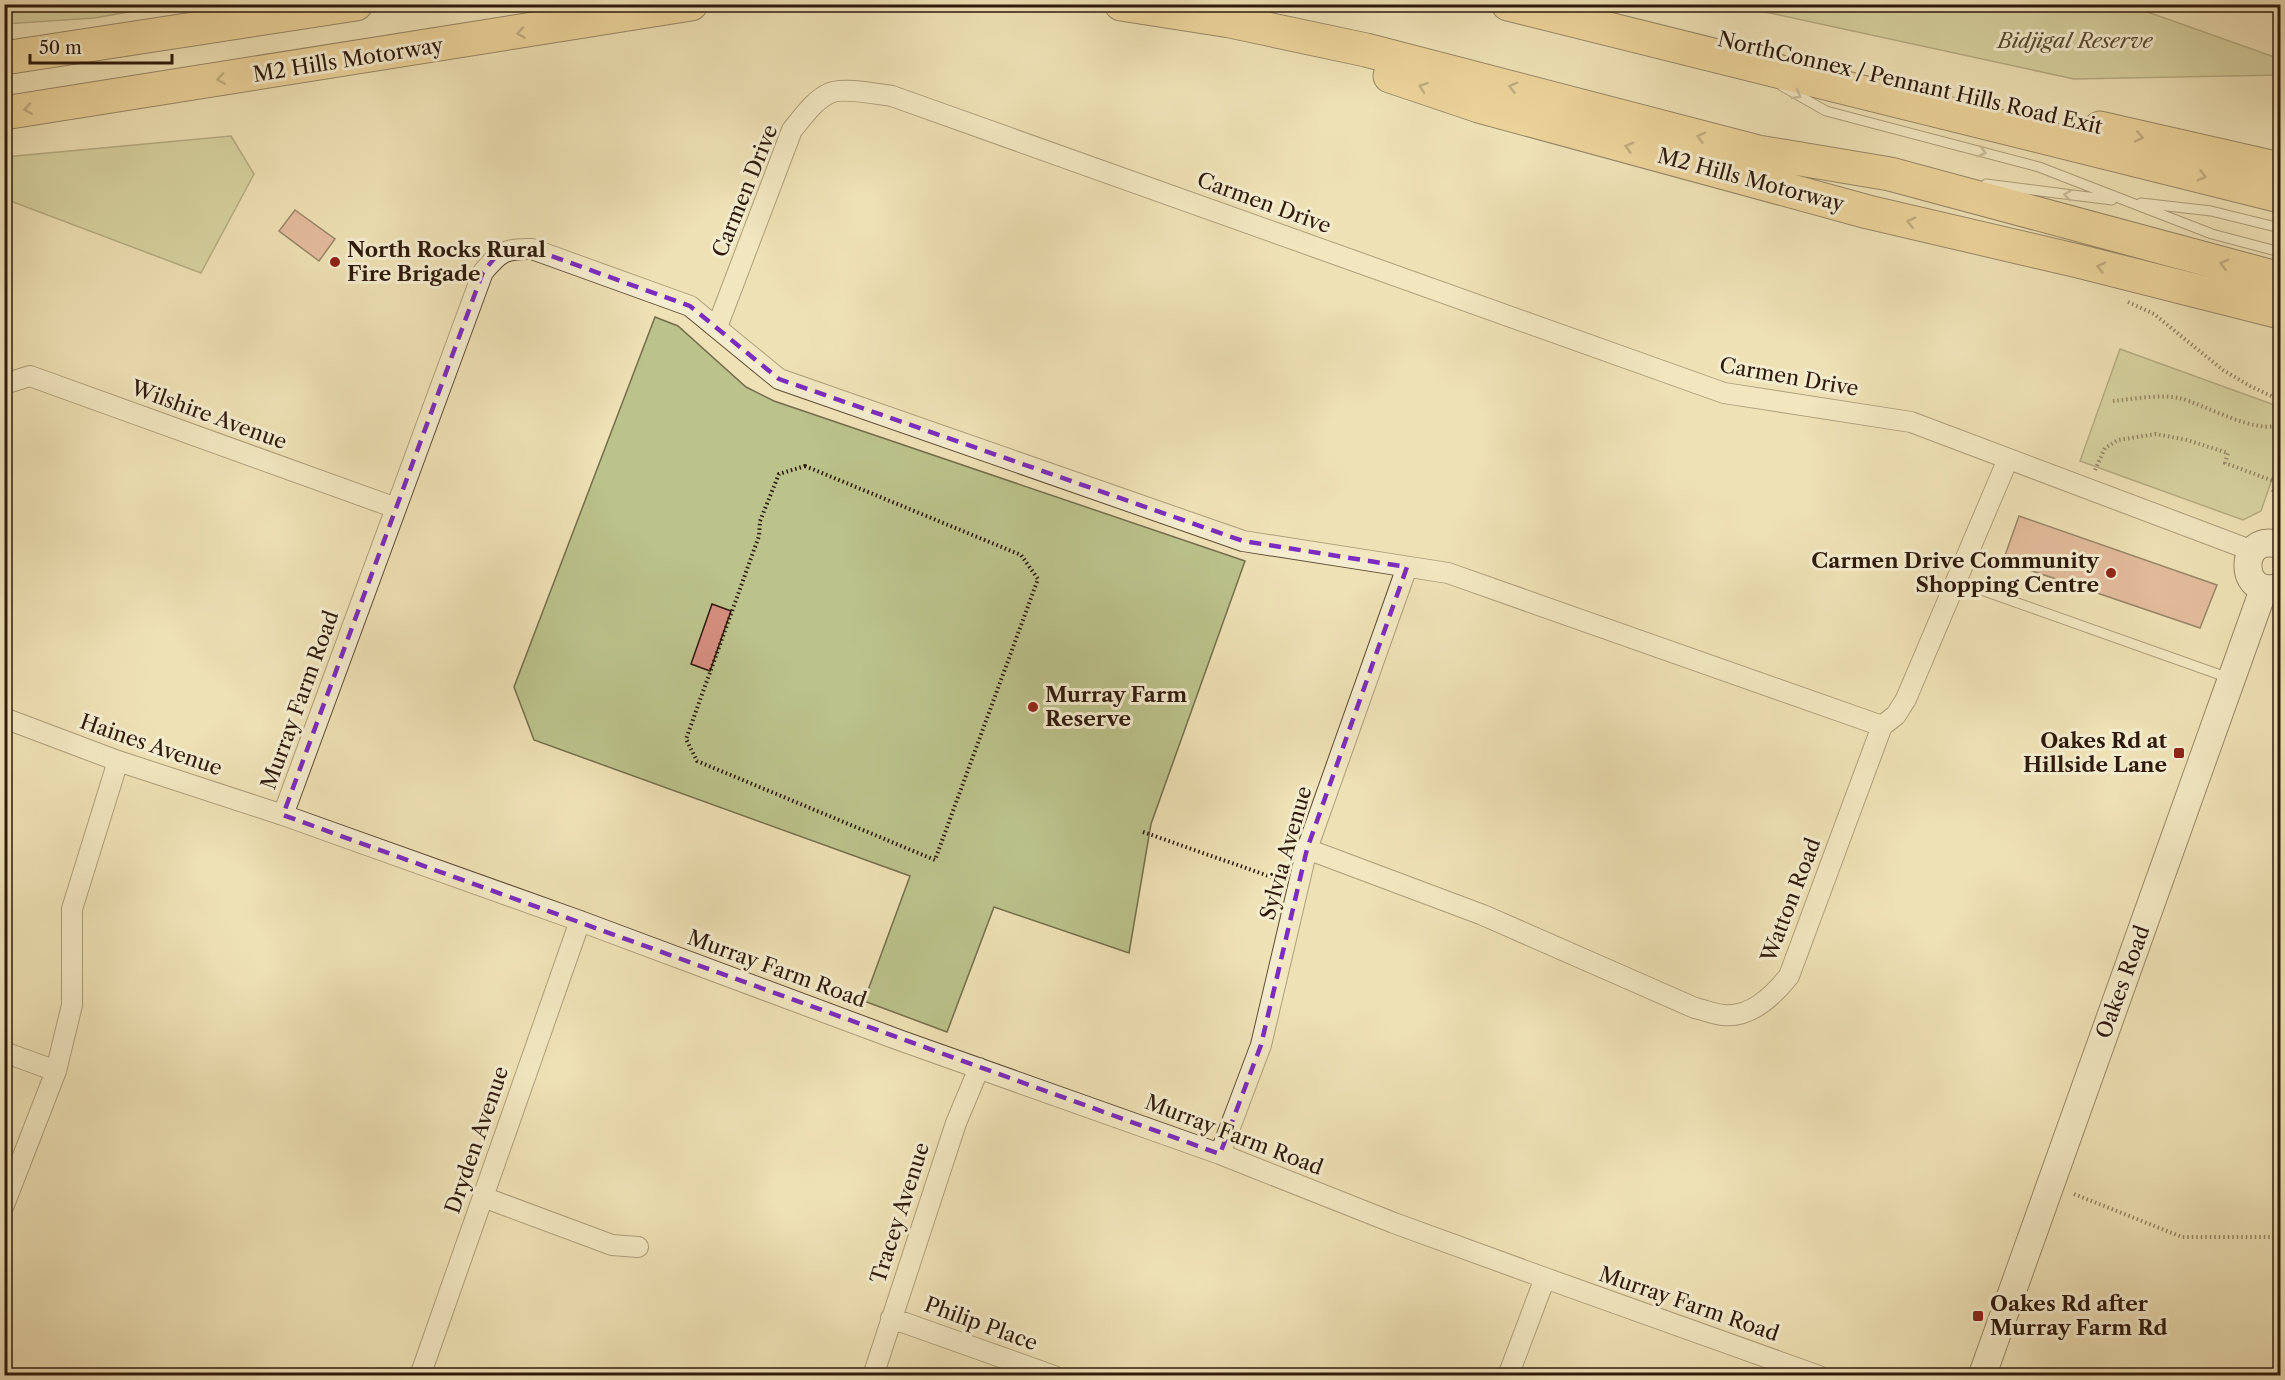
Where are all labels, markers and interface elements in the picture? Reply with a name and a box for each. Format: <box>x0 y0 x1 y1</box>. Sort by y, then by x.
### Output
one-way arrow <box>516 26 525 38</box>
street label: NorthConnex / Pennant Hills Road Exit <box>1715 26 2106 139</box>
scale bar <box>30 27 172 65</box>
park label: Bidjigal Reserve <box>1995 28 2153 53</box>
street label: M2 Hills Motorway <box>251 32 445 87</box>
text: 50 m <box>39 37 82 59</box>
one-way arrow <box>216 73 225 85</box>
one-way arrow <box>1418 82 1429 95</box>
one-way arrow <box>1508 82 1519 94</box>
one-way arrow <box>1791 87 1801 99</box>
one-way arrow <box>23 102 33 115</box>
street label: Carmen Drive <box>707 121 782 261</box>
one-way arrow <box>2133 129 2143 142</box>
one-way arrow <box>1696 132 1706 145</box>
one-way arrow <box>1624 142 1635 154</box>
street label: M2 Hills Motorway <box>1655 143 1847 217</box>
one-way arrow <box>1977 145 1987 158</box>
street label: Carmen Drive <box>1194 167 1335 238</box>
one-way arrow <box>2197 169 2207 182</box>
one-way arrow <box>2063 189 2072 202</box>
one-way arrow <box>1907 217 1917 230</box>
place label: North Rocks Rural Fire Brigade <box>347 237 546 286</box>
marker: North Rocks Rural Fire Brigade <box>328 255 342 269</box>
one-way arrow <box>2219 258 2229 271</box>
one-way arrow <box>2096 261 2106 274</box>
street label: Carmen Drive <box>1718 352 1861 401</box>
street label: Wilshire Avenue <box>127 374 291 454</box>
place label: Carmen Drive Community Shopping Centre <box>1811 548 2100 597</box>
marker: Carmen Drive Community Shopping Centre <box>2104 566 2118 580</box>
street label: Murray Farm Road <box>256 607 344 793</box>
place label: Murray Farm Reserve <box>1045 682 1187 731</box>
marker: Murray Farm Reserve <box>1026 700 1040 714</box>
street label: Haines Avenue <box>77 708 226 781</box>
place label: Oakes Rd at Hillside Lane <box>2023 728 2168 777</box>
marker: Oakes Rd at Hillside Lane <box>2172 746 2186 760</box>
street label: Sylvia Avenue <box>1254 783 1317 923</box>
street label: Watton Road <box>1755 834 1826 966</box>
street label: Oakes Road <box>2091 922 2155 1042</box>
street label: Murray Farm Road <box>684 925 870 1013</box>
street label: Dryden Avenue <box>440 1063 513 1217</box>
street label: Murray Farm Road <box>1142 1089 1327 1180</box>
street label: Tracey Avenue <box>865 1139 934 1287</box>
street label: Murray Farm Road <box>1596 1261 1783 1346</box>
place label: Oakes Rd after Murray Farm Rd <box>1990 1291 2167 1340</box>
street label: Philip Place <box>921 1292 1041 1356</box>
marker: Oakes Rd after Murray Farm Rd <box>1971 1309 1985 1323</box>

